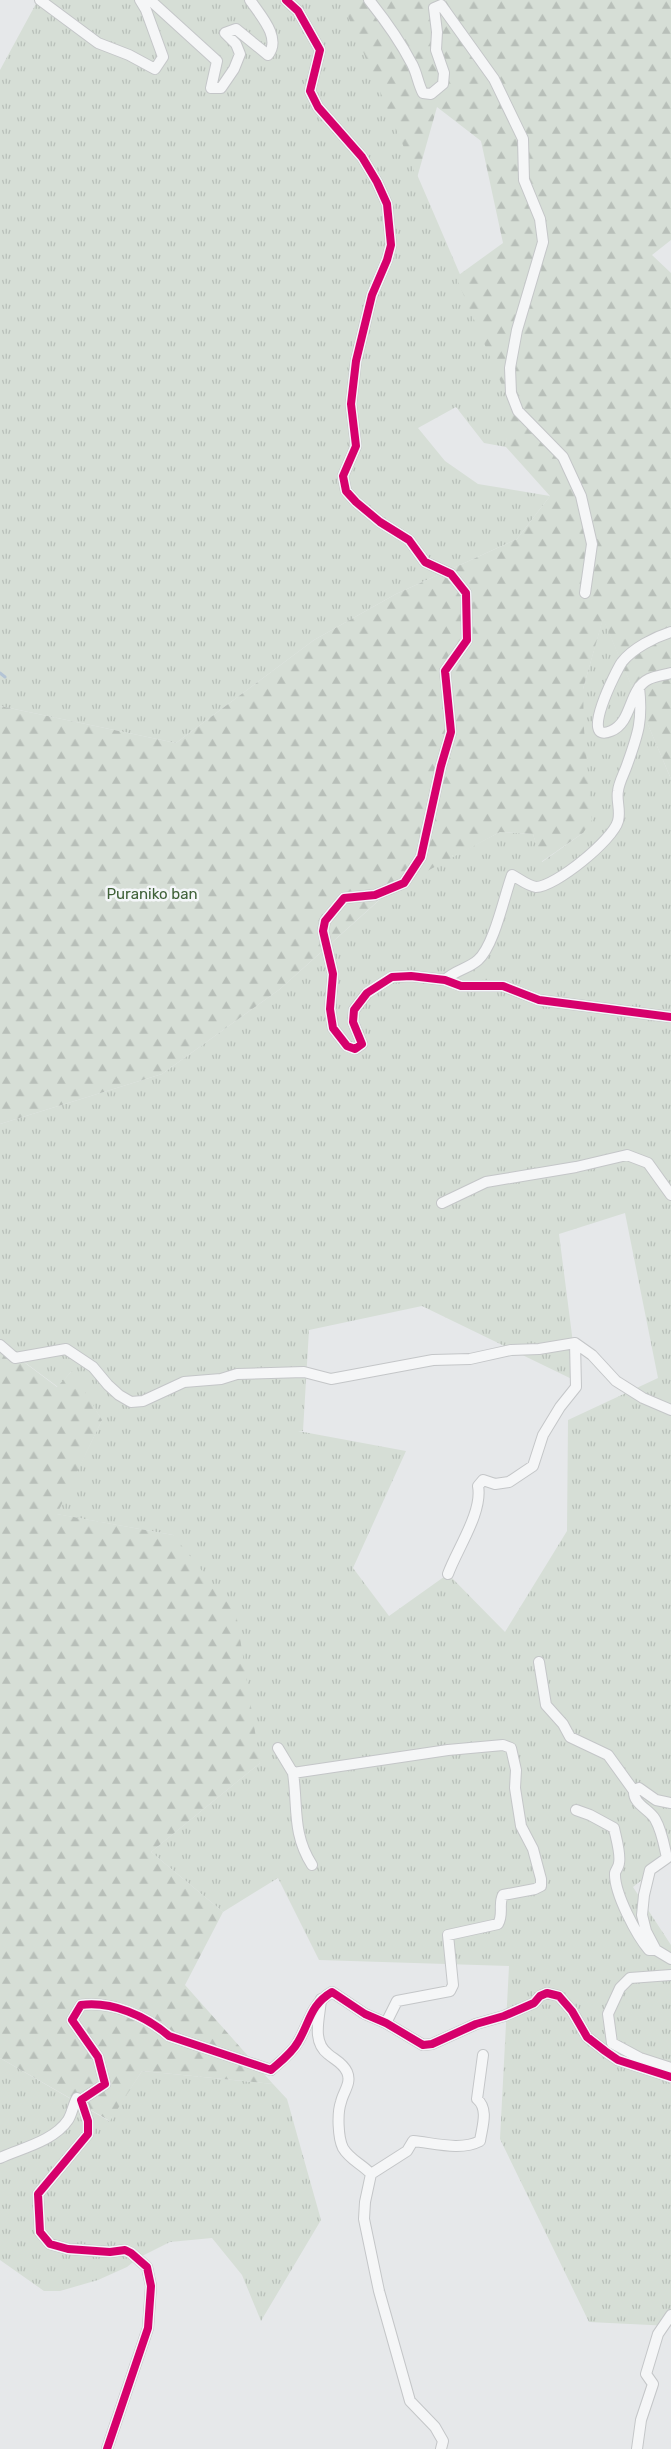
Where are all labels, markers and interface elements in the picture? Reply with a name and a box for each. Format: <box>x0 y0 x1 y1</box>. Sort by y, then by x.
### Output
park label: Puraniko ban <box>106 885 198 903</box>

